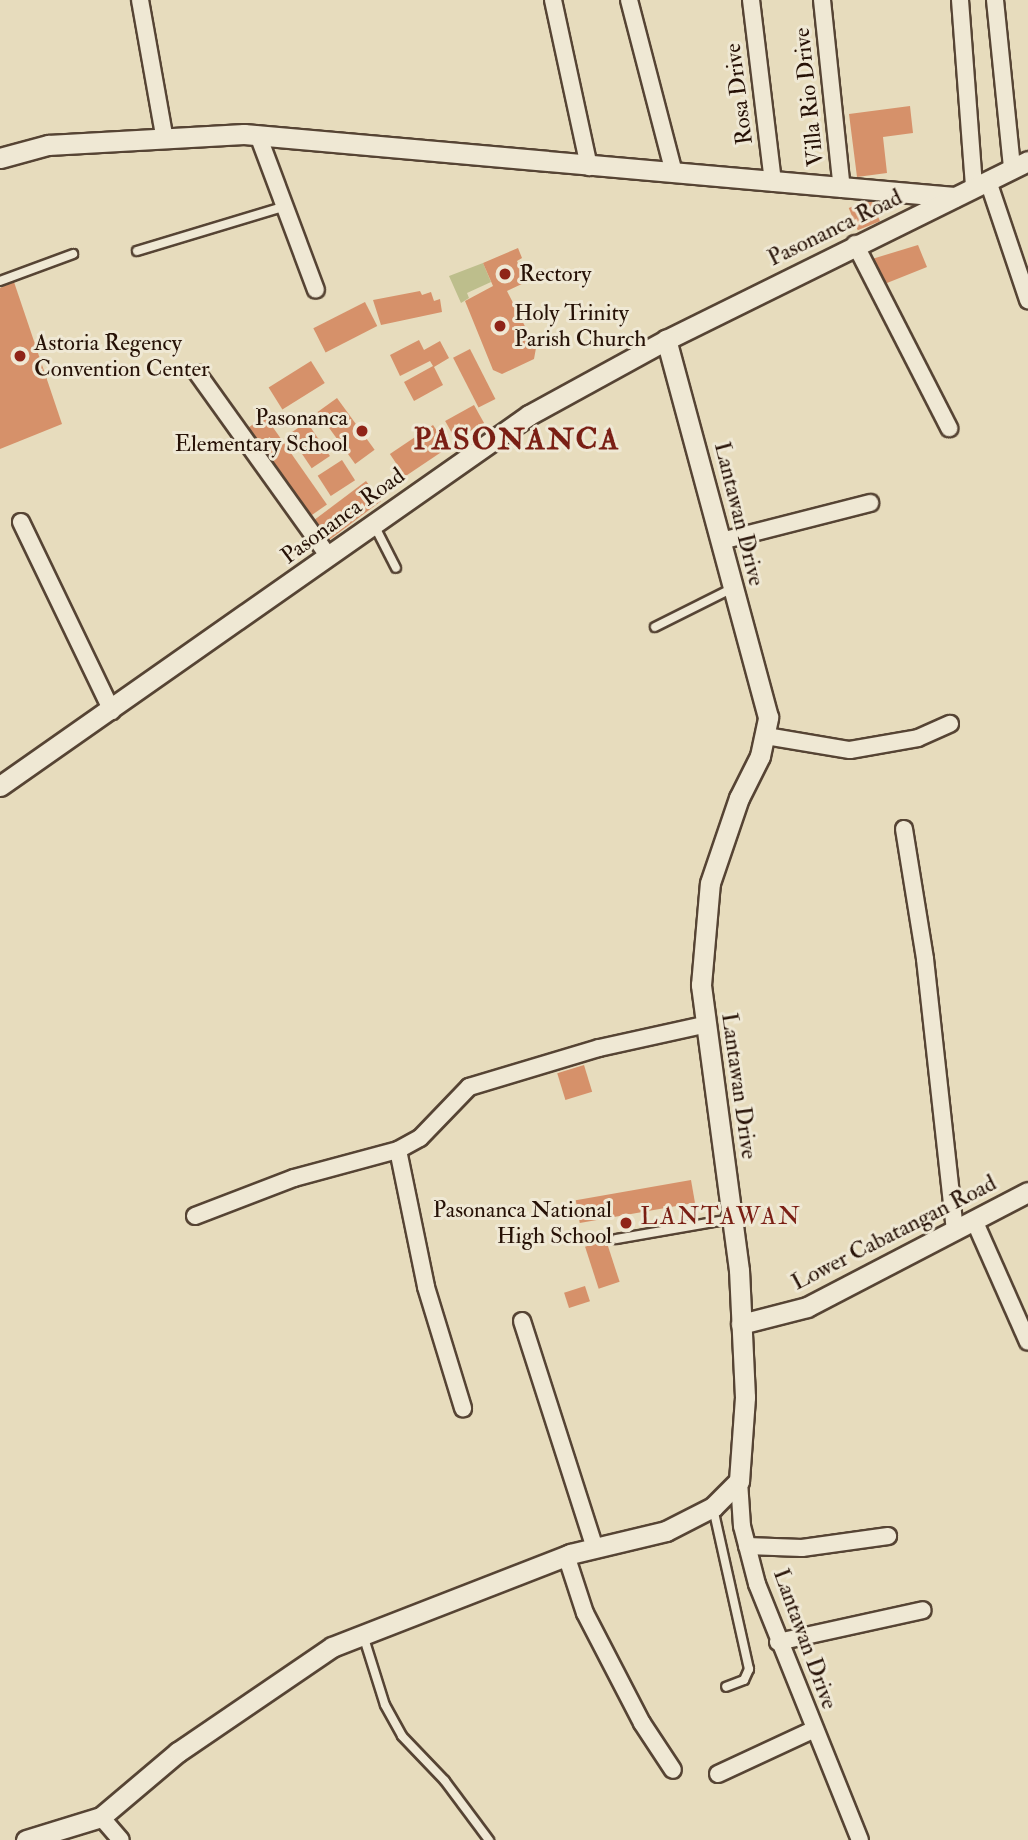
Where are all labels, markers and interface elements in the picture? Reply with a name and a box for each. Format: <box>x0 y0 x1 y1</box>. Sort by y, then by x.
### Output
street label: Villa Rio Drive <box>788 26 830 168</box>
street label: Rosa Drive <box>719 42 759 146</box>
street label: Pasonanca Road <box>763 184 907 272</box>
place label: Rectory <box>519 260 591 288</box>
marker: Rectory <box>497 266 513 282</box>
place label: Holy Trinity Parish Church <box>514 299 646 353</box>
marker: Holy Trinity Parish Church <box>492 318 508 334</box>
place label: Astoria Regency Convention Center <box>34 329 210 383</box>
marker: Astoria Regency Convention Center <box>12 348 28 364</box>
place label: Pasonanca Elementary School <box>174 404 348 458</box>
district label: PASONANCA <box>415 422 619 458</box>
marker: Pasonanca Elementary School <box>354 423 370 439</box>
street label: Lantawan Drive <box>708 439 770 589</box>
street label: Pasonanca Road <box>276 462 410 570</box>
street label: Lantawan Drive <box>715 1011 763 1161</box>
street label: Lower Cabatangan Road <box>787 1169 1001 1297</box>
place label: Pasonanca National High School <box>433 1196 612 1250</box>
district label: LANTAWAN <box>641 1203 801 1231</box>
marker: Pasonanca National High School <box>618 1215 634 1231</box>
street label: Lantawan Drive <box>767 1565 843 1713</box>

